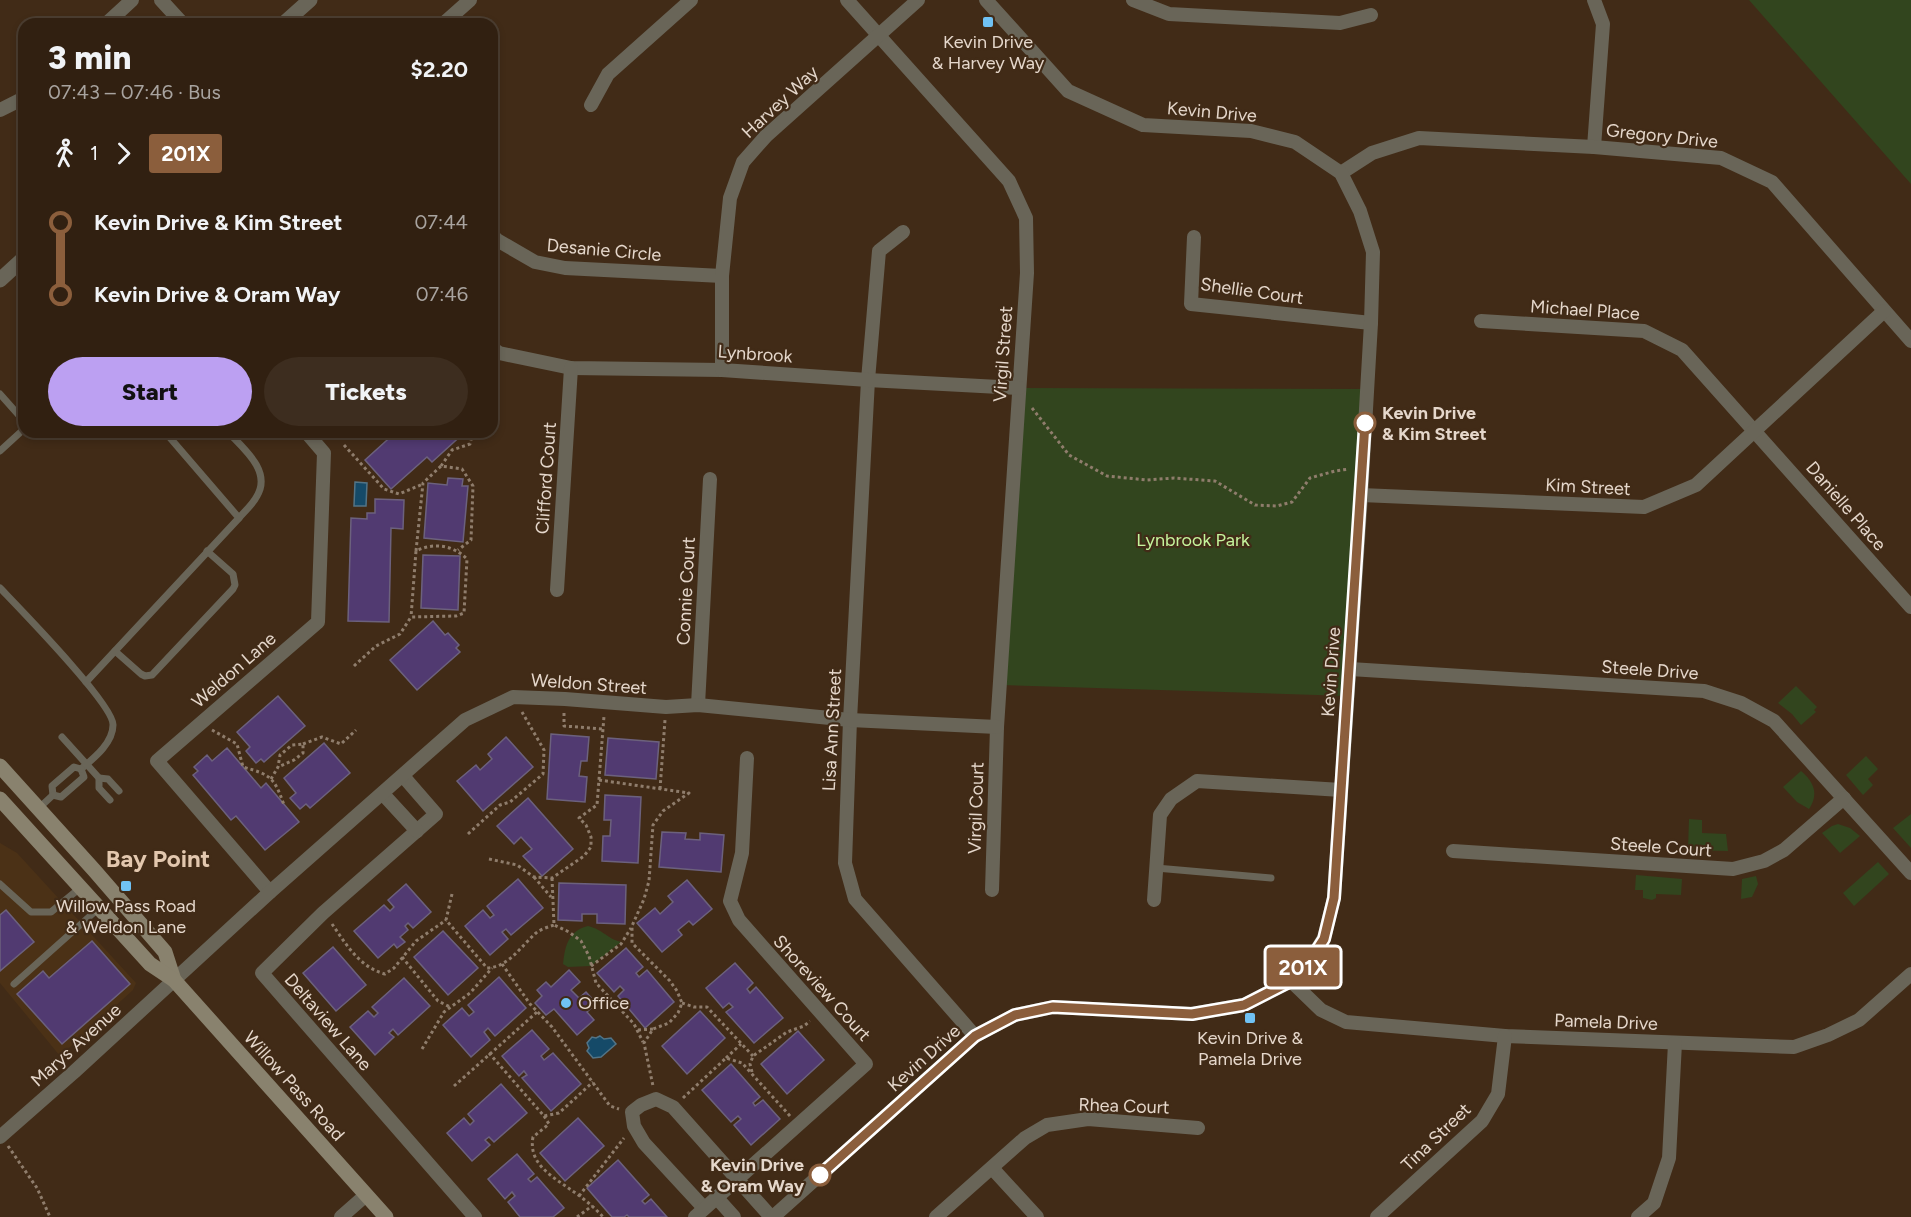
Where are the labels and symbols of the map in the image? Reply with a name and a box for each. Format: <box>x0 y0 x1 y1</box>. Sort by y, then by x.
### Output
marker: Kevin Drive & Harvey Way <box>981 15 995 29</box>
place label: Kevin Drive & Harvey Way <box>932 31 1045 74</box>
street label: Harvey Way <box>737 61 823 143</box>
street label: Kevin Drive <box>1166 97 1258 127</box>
street label: Gregory Drive <box>1605 119 1719 153</box>
street label: Desanie Circle <box>546 234 662 266</box>
street label: Shellie Court <box>1199 273 1305 309</box>
street label: Michael Place <box>1529 295 1641 325</box>
street label: Virgil Street <box>989 305 1017 403</box>
street label: Lynbrook <box>717 340 793 368</box>
place label: Kevin Drive & Kim Street <box>1382 402 1487 445</box>
marker: Kevin Drive & Kim Street <box>1354 412 1376 434</box>
street label: Clifford Court <box>531 421 561 535</box>
street label: Danielle Place <box>1801 457 1891 555</box>
street label: Kim Street <box>1545 474 1631 500</box>
park label: Lynbrook Park <box>1136 529 1250 551</box>
street label: Connie Court <box>672 536 700 646</box>
street label: Kevin Drive <box>1317 626 1345 718</box>
street label: Weldon Lane <box>187 627 281 712</box>
street label: Steele Drive <box>1601 656 1699 684</box>
street label: Lisa Ann Street <box>818 668 846 792</box>
street label: Weldon Street <box>530 669 648 699</box>
street label: Virgil Court <box>963 761 989 854</box>
street label: Steele Court <box>1609 832 1713 862</box>
district label: Bay Point <box>106 844 210 873</box>
marker: Willow Pass Road & Weldon Lane <box>119 879 133 893</box>
place label: Willow Pass Road & Weldon Lane <box>56 895 196 938</box>
street label: Shoreview Court <box>769 930 876 1046</box>
line badge: 201X <box>1261 948 1345 986</box>
street label: Deltaview Lane <box>280 969 376 1075</box>
place label: Office <box>578 992 629 1014</box>
marker: Office <box>559 996 573 1010</box>
street label: Marys Avenue <box>26 999 126 1091</box>
street label: Pamela Drive <box>1554 1009 1658 1035</box>
marker: Kevin Drive & Pamela Drive <box>1243 1011 1257 1025</box>
street label: Kevin Drive <box>883 1020 965 1096</box>
street label: Willow Pass Road <box>239 1027 349 1145</box>
place label: Kevin Drive & Pamela Drive <box>1197 1027 1303 1070</box>
street label: Rhea Court <box>1078 1093 1170 1119</box>
street label: Tina Street <box>1397 1098 1475 1176</box>
place label: Kevin Drive & Oram Way <box>701 1154 805 1197</box>
marker: Kevin Drive & Oram Way <box>809 1164 831 1186</box>

